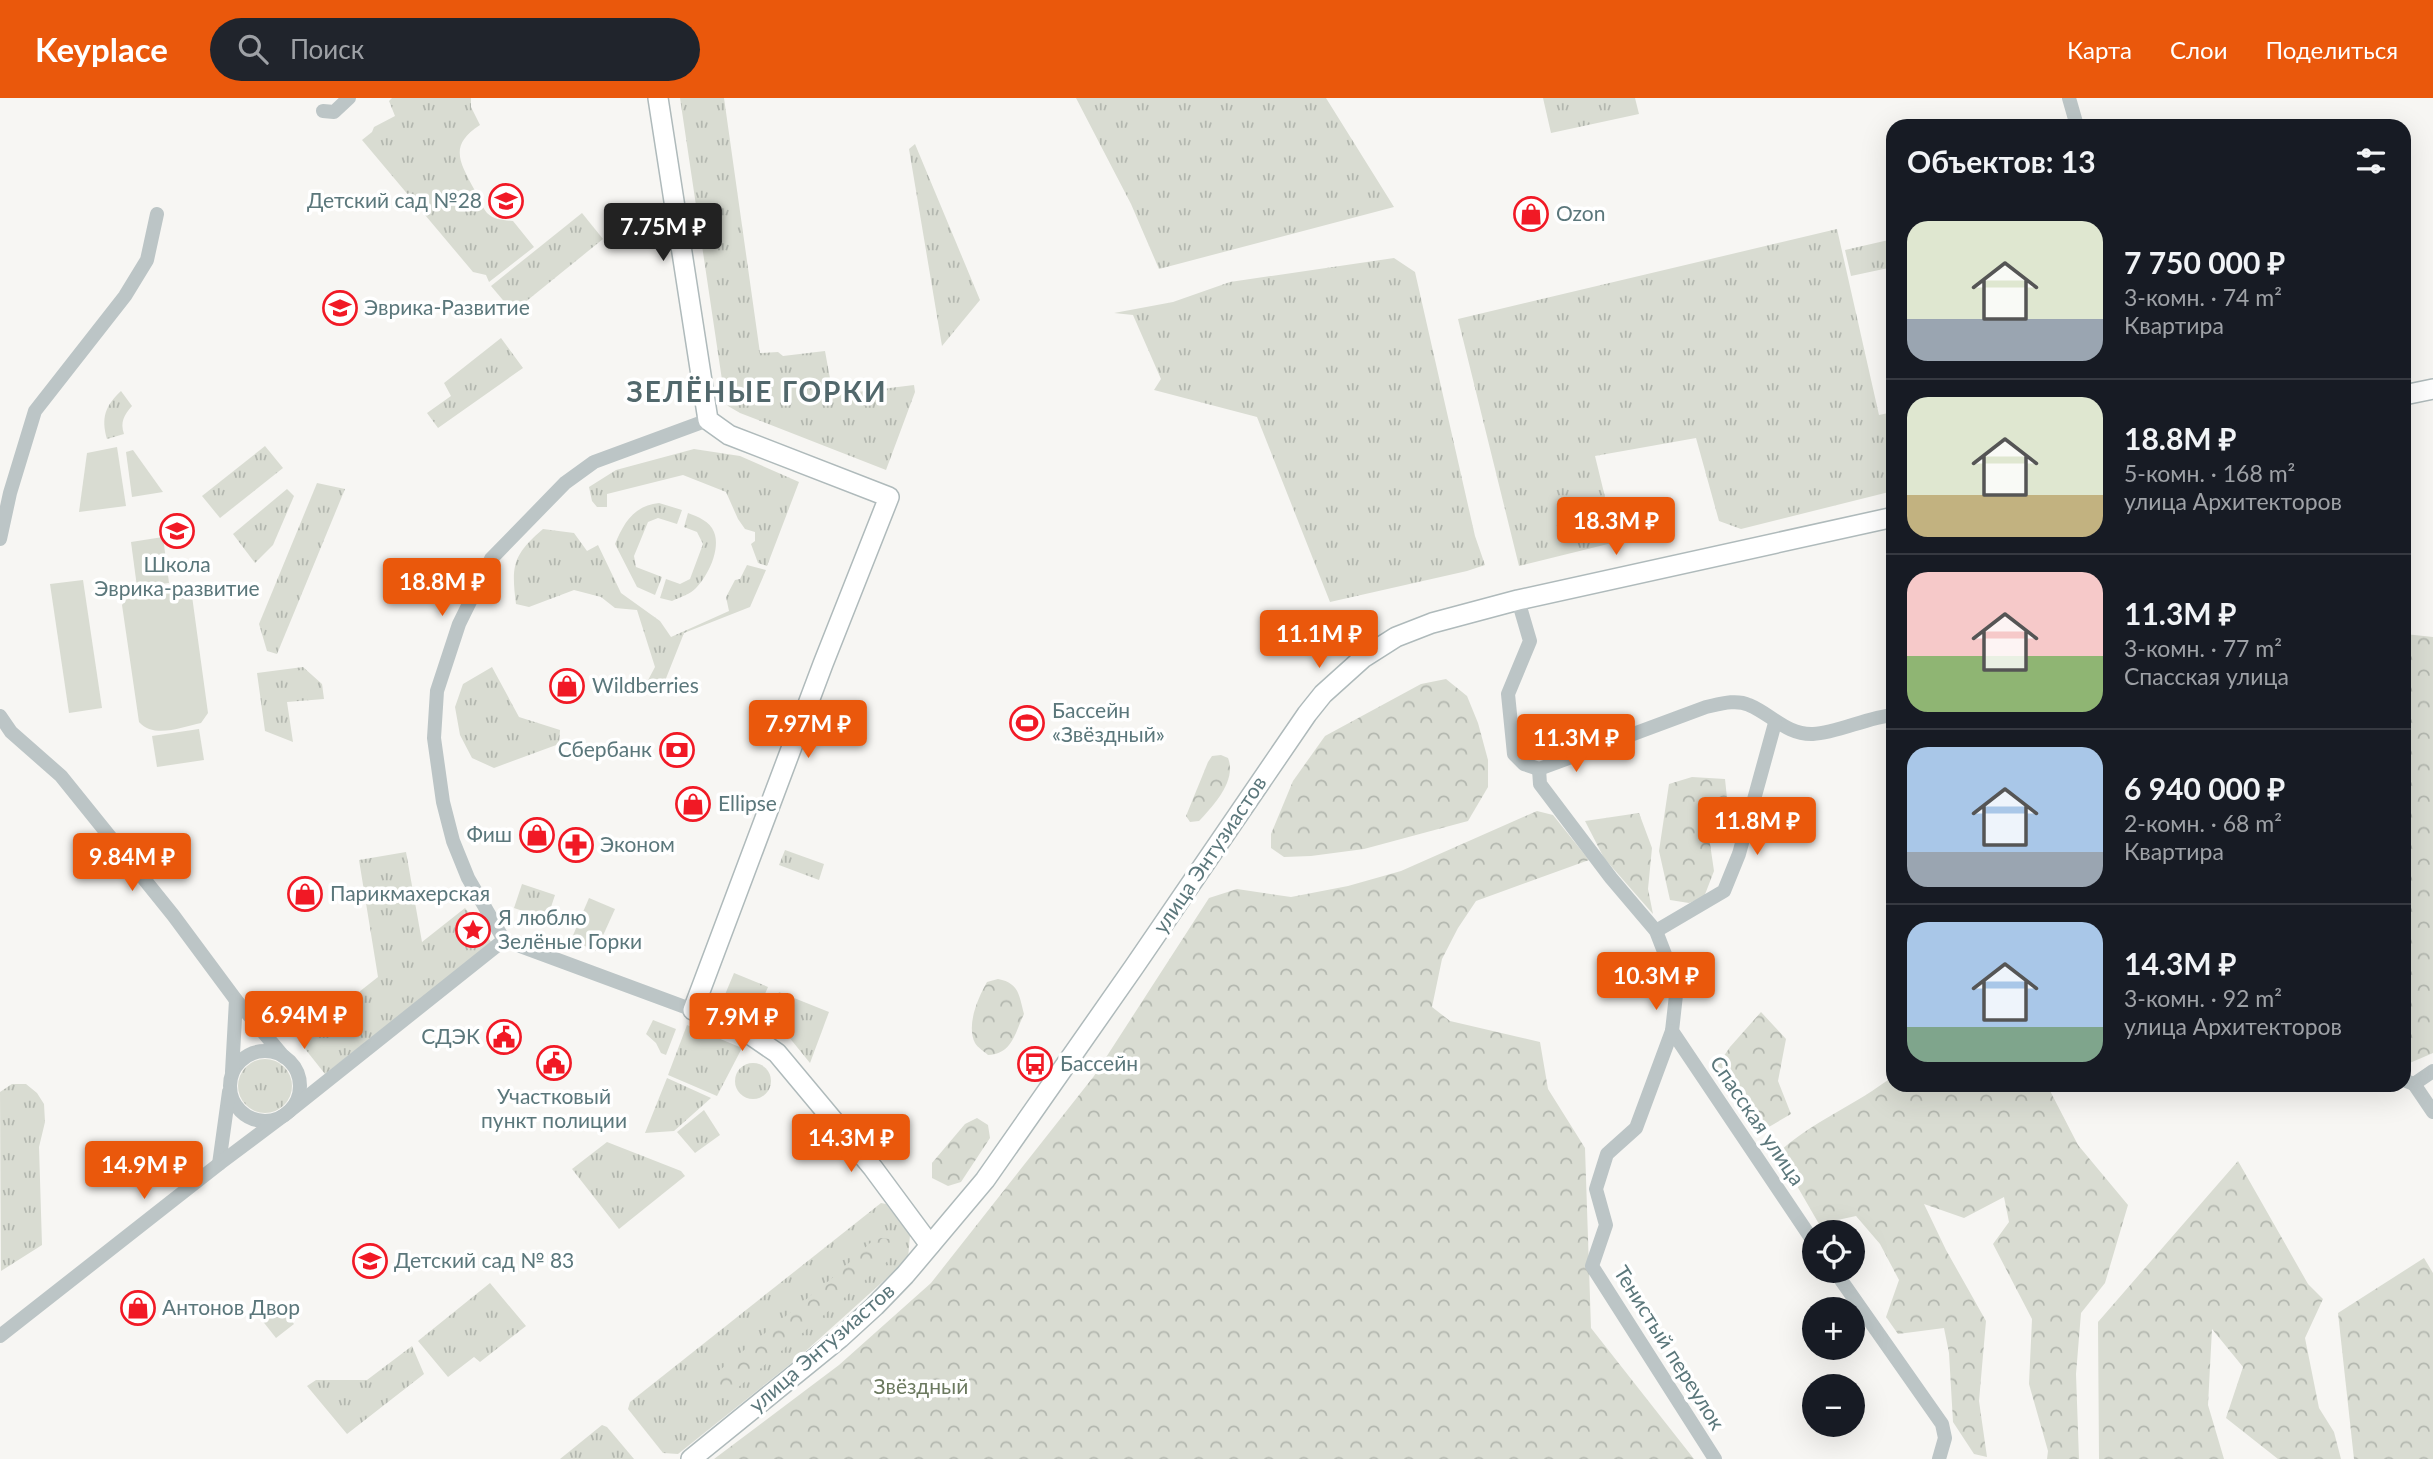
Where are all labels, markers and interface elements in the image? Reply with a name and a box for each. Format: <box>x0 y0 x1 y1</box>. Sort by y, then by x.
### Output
search box <box>210 18 700 81</box>
text: Keyplace <box>35 29 168 69</box>
icon: search <box>234 30 272 68</box>
text: Поиск <box>290 33 364 65</box>
text: Карта <box>2067 35 2132 64</box>
text: Слои <box>2170 35 2227 64</box>
text: Поделиться <box>2265 35 2398 64</box>
icon: filters <box>2352 142 2390 180</box>
text: Объектов: 13 <box>1907 143 2096 179</box>
school or university icon: Детский сад №28 <box>487 182 525 220</box>
place label: Детский сад №28 <box>307 187 482 212</box>
shop icon: Ozon <box>1512 195 1550 233</box>
place label: Ozon <box>1556 200 1606 225</box>
pin: 7.75M ₽ <box>598 204 728 263</box>
text: 7.75M ₽ <box>620 212 706 240</box>
text: 7 750 000 ₽ <box>2124 244 2285 280</box>
icon: home <box>1963 249 2047 333</box>
text: 3-комн. · 74 m² <box>2124 283 2282 311</box>
school or university icon: Эврика-Развитие <box>321 289 359 327</box>
place label: Эврика-Развитие <box>364 294 530 319</box>
text: Квартира <box>2124 311 2224 339</box>
district label: ЗЕЛЁНЫЕ ГОРКИ <box>627 374 887 408</box>
text: 18.8M ₽ <box>2124 420 2236 456</box>
icon: home <box>1963 425 2047 509</box>
text: 5-комн. · 168 m² <box>2124 459 2295 487</box>
text: улица Архитекторов <box>2124 487 2342 515</box>
pin: 18.3M ₽ <box>1551 498 1681 557</box>
text: 18.3M ₽ <box>1573 506 1659 534</box>
school or university icon: Школа Эврика-развитие <box>158 512 196 550</box>
place label: Школа Эврика-развитие <box>94 551 260 600</box>
pin: 18.8M ₽ <box>377 559 507 618</box>
text: 18.8M ₽ <box>399 567 485 595</box>
text: 11.3M ₽ <box>2124 595 2236 631</box>
icon: home <box>1963 600 2047 684</box>
pin: 11.1M ₽ <box>1254 610 1384 670</box>
text: 11.1M ₽ <box>1276 619 1362 647</box>
text: 3-комн. · 77 m² <box>2124 634 2282 662</box>
text: Спасская улица <box>2124 662 2289 690</box>
shop icon: Wildberries <box>548 667 586 705</box>
place label: Wildberries <box>592 672 699 697</box>
place label: Бассейн «Звёздный» <box>1052 697 1165 746</box>
pin: 7.97M ₽ <box>743 700 873 760</box>
sports icon: Бассейн «Звёздный» <box>1008 704 1046 742</box>
text: 7.97M ₽ <box>765 709 851 737</box>
pin: 11.3M ₽ <box>1511 714 1641 774</box>
text: 11.3M ₽ <box>1533 723 1619 751</box>
bank icon: Сбербанк <box>658 731 696 769</box>
place label: Сбербанк <box>558 736 652 761</box>
text: 6 940 000 ₽ <box>2124 770 2285 806</box>
street label: улица Энтузиастов <box>1147 771 1271 938</box>
icon: home <box>1963 775 2047 859</box>
shop icon: Ellipse <box>674 785 712 823</box>
place label: Ellipse <box>718 790 777 815</box>
pin: 11.8M ₽ <box>1692 798 1822 857</box>
text: 11.8M ₽ <box>1714 806 1800 834</box>
text: 2-комн. · 68 m² <box>2124 809 2282 837</box>
shop icon: Фиш <box>518 816 556 854</box>
place label: Фиш <box>466 821 512 846</box>
pharmacy icon: Эконом <box>557 826 595 864</box>
place label: Эконом <box>600 831 675 856</box>
pin: 9.84M ₽ <box>67 834 197 893</box>
text: Квартира <box>2124 837 2224 865</box>
text: 9.84M ₽ <box>89 842 175 870</box>
shop icon: Парикмахерская <box>286 875 324 913</box>
place label: Парикмахерская <box>330 880 490 905</box>
place label: Я люблю Зелёные Горки <box>497 904 642 953</box>
place icon: Я люблю Зелёные Горки <box>454 911 492 949</box>
text: 14.3M ₽ <box>2124 945 2236 981</box>
icon: home <box>1963 950 2047 1034</box>
pin: 10.3M ₽ <box>1591 953 1721 1012</box>
text: 10.3M ₽ <box>1613 961 1699 989</box>
text: 3-комн. · 92 m² <box>2124 984 2282 1012</box>
pin: 6.94M ₽ <box>239 992 369 1051</box>
pin: 7.9M ₽ <box>685 993 799 1053</box>
text: 6.94M ₽ <box>261 1000 347 1028</box>
text: 7.9M ₽ <box>706 1002 778 1030</box>
text: улица Архитекторов <box>2124 1012 2342 1040</box>
public building icon: СДЭК <box>485 1018 523 1056</box>
place label: СДЭК <box>421 1023 480 1048</box>
public building icon: Участковый пункт полиции <box>535 1044 573 1082</box>
bus stop icon: Бассейн <box>1016 1045 1054 1083</box>
place label: Бассейн <box>1060 1050 1138 1075</box>
street label: Спасская улица <box>1706 1051 1811 1190</box>
place label: Участковый пункт полиции <box>481 1083 627 1132</box>
pin: 14.3M ₽ <box>786 1114 916 1174</box>
text: 14.3M ₽ <box>808 1123 894 1151</box>
pin: 14.9M ₽ <box>79 1142 209 1201</box>
text: 14.9M ₽ <box>101 1150 187 1178</box>
map controls <box>1802 1220 1865 1437</box>
button: locate <box>1802 1220 1865 1283</box>
school or university icon: Детский сад № 83 <box>351 1242 389 1280</box>
place label: Детский сад № 83 <box>394 1247 574 1272</box>
street label: Тенистый переулок <box>1610 1261 1731 1434</box>
street label: улица Энтузиастов <box>743 1277 899 1417</box>
shop icon: Антонов Двор <box>119 1289 157 1327</box>
place label: Антонов Двор <box>162 1294 300 1319</box>
button: + <box>1802 1297 1865 1360</box>
park label: Звёздный <box>874 1373 968 1398</box>
button: − <box>1802 1374 1865 1437</box>

